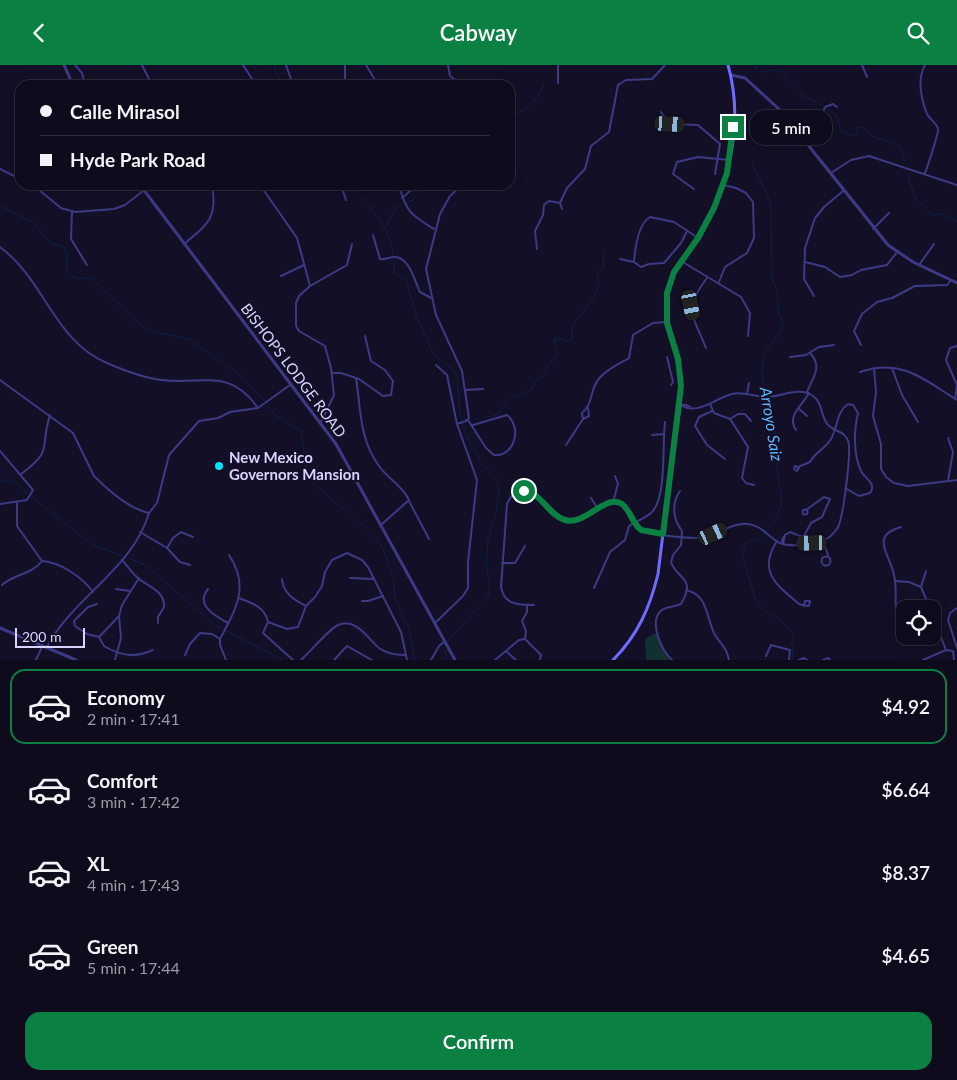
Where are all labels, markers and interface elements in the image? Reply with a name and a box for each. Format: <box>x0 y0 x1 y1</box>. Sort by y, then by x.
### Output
icon: back <box>25 19 53 47</box>
text: Cabway <box>440 19 517 46</box>
icon: search <box>904 19 932 47</box>
text: Calle Mirasol <box>70 100 180 123</box>
callout: 5 min <box>750 109 833 145</box>
car <box>654 116 685 132</box>
route end <box>722 116 744 138</box>
text: 5 min <box>771 118 811 137</box>
text: Hyde Park Road <box>70 148 206 171</box>
car <box>680 289 701 321</box>
street label: BISHOPS LODGE ROAD <box>238 299 350 441</box>
water label: Arroyo Saiz <box>757 384 787 463</box>
place label: New Mexico Governors Mansion <box>229 448 360 483</box>
marker: New Mexico Governors Mansion <box>213 460 225 472</box>
route start <box>513 480 535 502</box>
car <box>696 521 729 547</box>
car <box>796 535 827 551</box>
map controls <box>896 600 941 645</box>
button: locate <box>896 600 941 645</box>
scale bar <box>15 625 85 648</box>
text: 200 m <box>22 628 61 645</box>
icon: car <box>27 684 72 729</box>
text: Economy <box>87 686 165 709</box>
text: $4.92 <box>881 695 930 718</box>
text: 2 min · 17:41 <box>87 709 180 728</box>
icon: car <box>27 767 72 812</box>
text: Comfort <box>87 769 158 792</box>
text: $6.64 <box>881 778 930 801</box>
text: 3 min · 17:42 <box>87 792 180 811</box>
icon: car <box>27 850 72 895</box>
text: XL <box>87 852 110 875</box>
text: $8.37 <box>881 861 930 884</box>
text: 4 min · 17:43 <box>87 875 180 894</box>
icon: car <box>27 933 72 978</box>
text: Green <box>87 935 138 958</box>
text: $4.65 <box>881 944 930 967</box>
text: 5 min · 17:44 <box>87 958 180 977</box>
button: Confirm <box>25 1012 932 1070</box>

